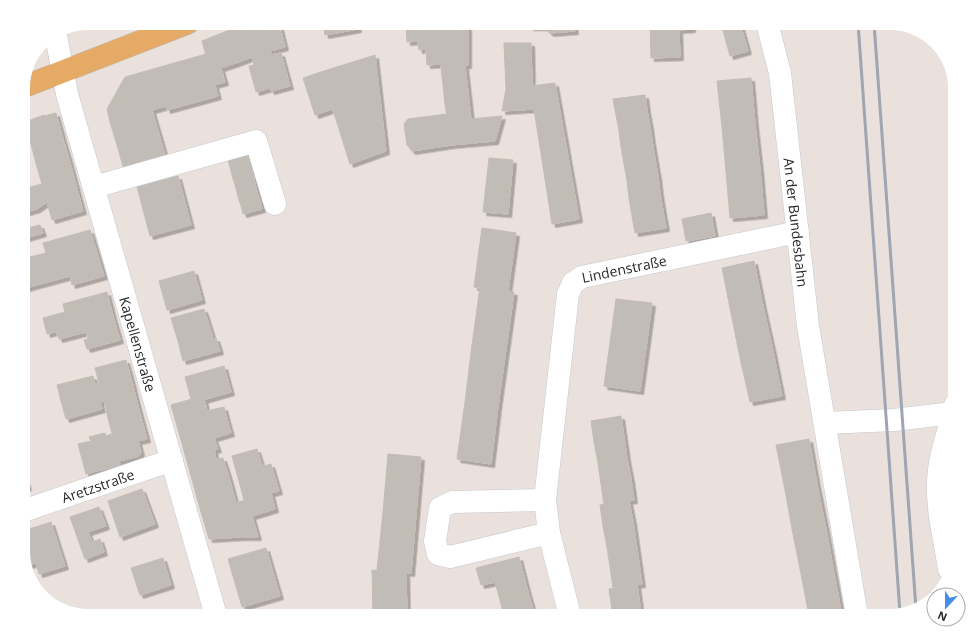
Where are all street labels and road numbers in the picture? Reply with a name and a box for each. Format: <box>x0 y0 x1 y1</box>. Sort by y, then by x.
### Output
street label: An der Bundesbahn <box>780 157 813 288</box>
street label: Lindenstraße <box>580 250 668 286</box>
street label: Kapellenstraße <box>116 294 161 394</box>
street label: Aretzstraße <box>59 464 137 507</box>

